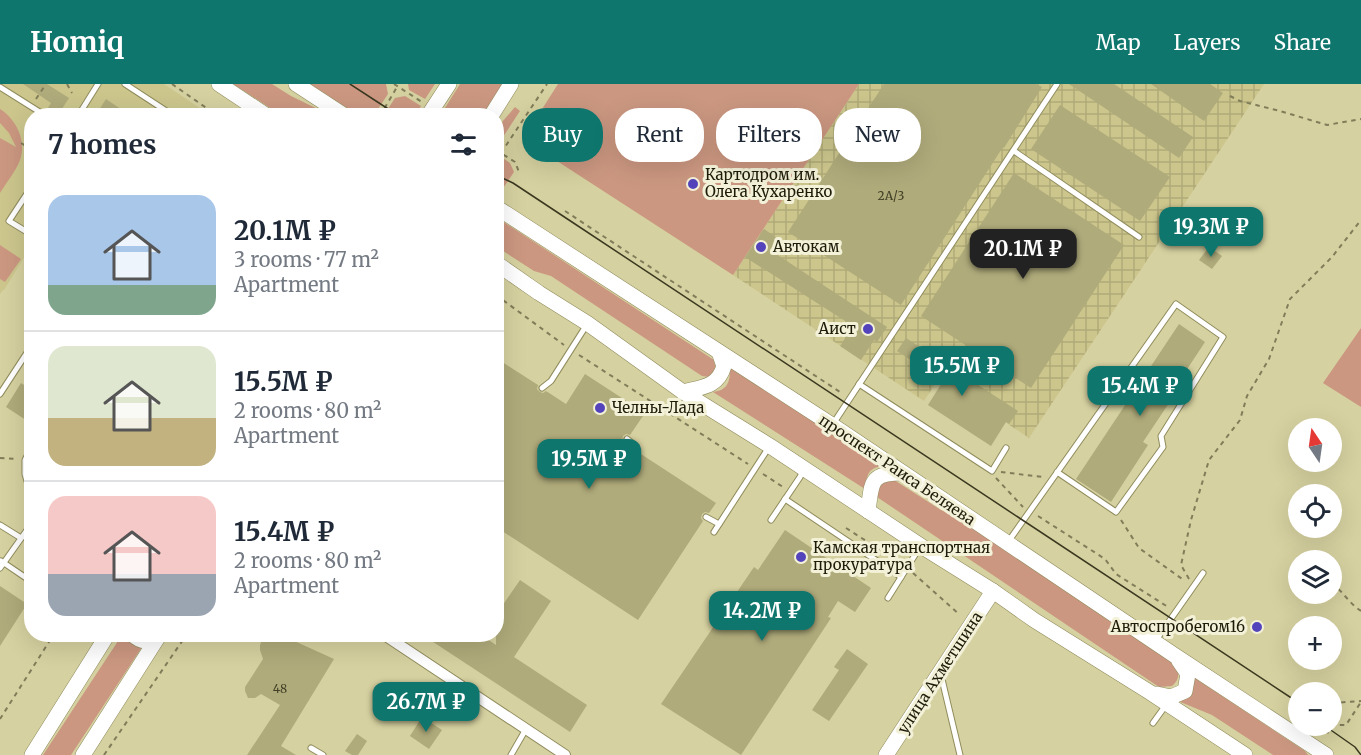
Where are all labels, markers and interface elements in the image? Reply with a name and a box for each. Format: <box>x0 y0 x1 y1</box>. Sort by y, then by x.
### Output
text: Homiq <box>30 24 124 60</box>
text: Map <box>1096 29 1141 56</box>
text: Layers <box>1174 29 1241 56</box>
text: Share <box>1274 29 1331 56</box>
chip: Buy <box>522 108 603 162</box>
chip: Rent <box>615 108 704 162</box>
chip: Filters <box>716 108 822 162</box>
chip: New <box>834 108 921 162</box>
text: 7 homes <box>48 128 156 161</box>
icon: filters <box>447 128 480 161</box>
place label: Картодром им. Олега Кухаренко <box>705 165 833 201</box>
marker: Картодром им. Олега Кухаренко <box>686 177 700 191</box>
house number: 2А/3 <box>878 188 905 203</box>
pin: 19.3M ₽ <box>1156 207 1266 258</box>
text: 20.1M ₽ <box>234 214 336 247</box>
text: 19.3M ₽ <box>1173 214 1249 239</box>
icon: home <box>96 219 168 291</box>
pin: 20.1M ₽ <box>968 229 1078 280</box>
text: 20.1M ₽ <box>984 236 1062 261</box>
place label: Автокам <box>772 237 840 256</box>
marker: Автокам <box>754 240 768 254</box>
text: 3 rooms · 77 m² <box>234 247 379 272</box>
text: Apartment <box>234 272 339 297</box>
place label: Аист <box>817 319 856 338</box>
marker: Аист <box>861 322 875 336</box>
pin: 15.5M ₽ <box>907 346 1017 397</box>
text: 15.5M ₽ <box>924 353 1000 378</box>
text: 15.5M ₽ <box>234 365 333 398</box>
pin: 15.4M ₽ <box>1085 366 1195 417</box>
icon: home <box>96 370 168 442</box>
text: 15.4M ₽ <box>1101 373 1179 398</box>
text: 2 rooms · 80 m² <box>234 398 381 423</box>
place label: Челны-Лада <box>612 398 704 417</box>
marker: Челны-Лада <box>593 401 607 415</box>
street label: проспект Раиса Беляева <box>816 410 979 529</box>
north arrow <box>1288 418 1342 472</box>
map controls <box>1288 418 1342 736</box>
text: Apartment <box>234 423 339 448</box>
pin: 19.5M ₽ <box>534 439 644 490</box>
text: 19.5M ₽ <box>551 446 627 471</box>
button: locate <box>1288 484 1342 538</box>
text: 15.4M ₽ <box>234 515 334 548</box>
icon: home <box>96 520 168 592</box>
place label: Камская транспортная прокуратура <box>813 538 990 574</box>
text: 2 rooms · 80 m² <box>234 548 381 573</box>
marker: Камская транспортная прокуратура <box>794 550 808 564</box>
button: layers <box>1288 550 1342 604</box>
text: Apartment <box>234 573 339 598</box>
pin: 14.2M ₽ <box>707 591 817 642</box>
text: 14.2M ₽ <box>723 598 801 623</box>
street label: улица Ахметшина <box>893 608 986 737</box>
button: + <box>1288 616 1342 670</box>
place label: Автоспробегом16 <box>1110 617 1245 636</box>
marker: Автоспробегом16 <box>1250 620 1264 634</box>
house number: 48 <box>273 681 287 696</box>
pin: 26.7M ₽ <box>371 682 481 733</box>
button: − <box>1288 682 1342 736</box>
text: 26.7M ₽ <box>387 689 465 714</box>

